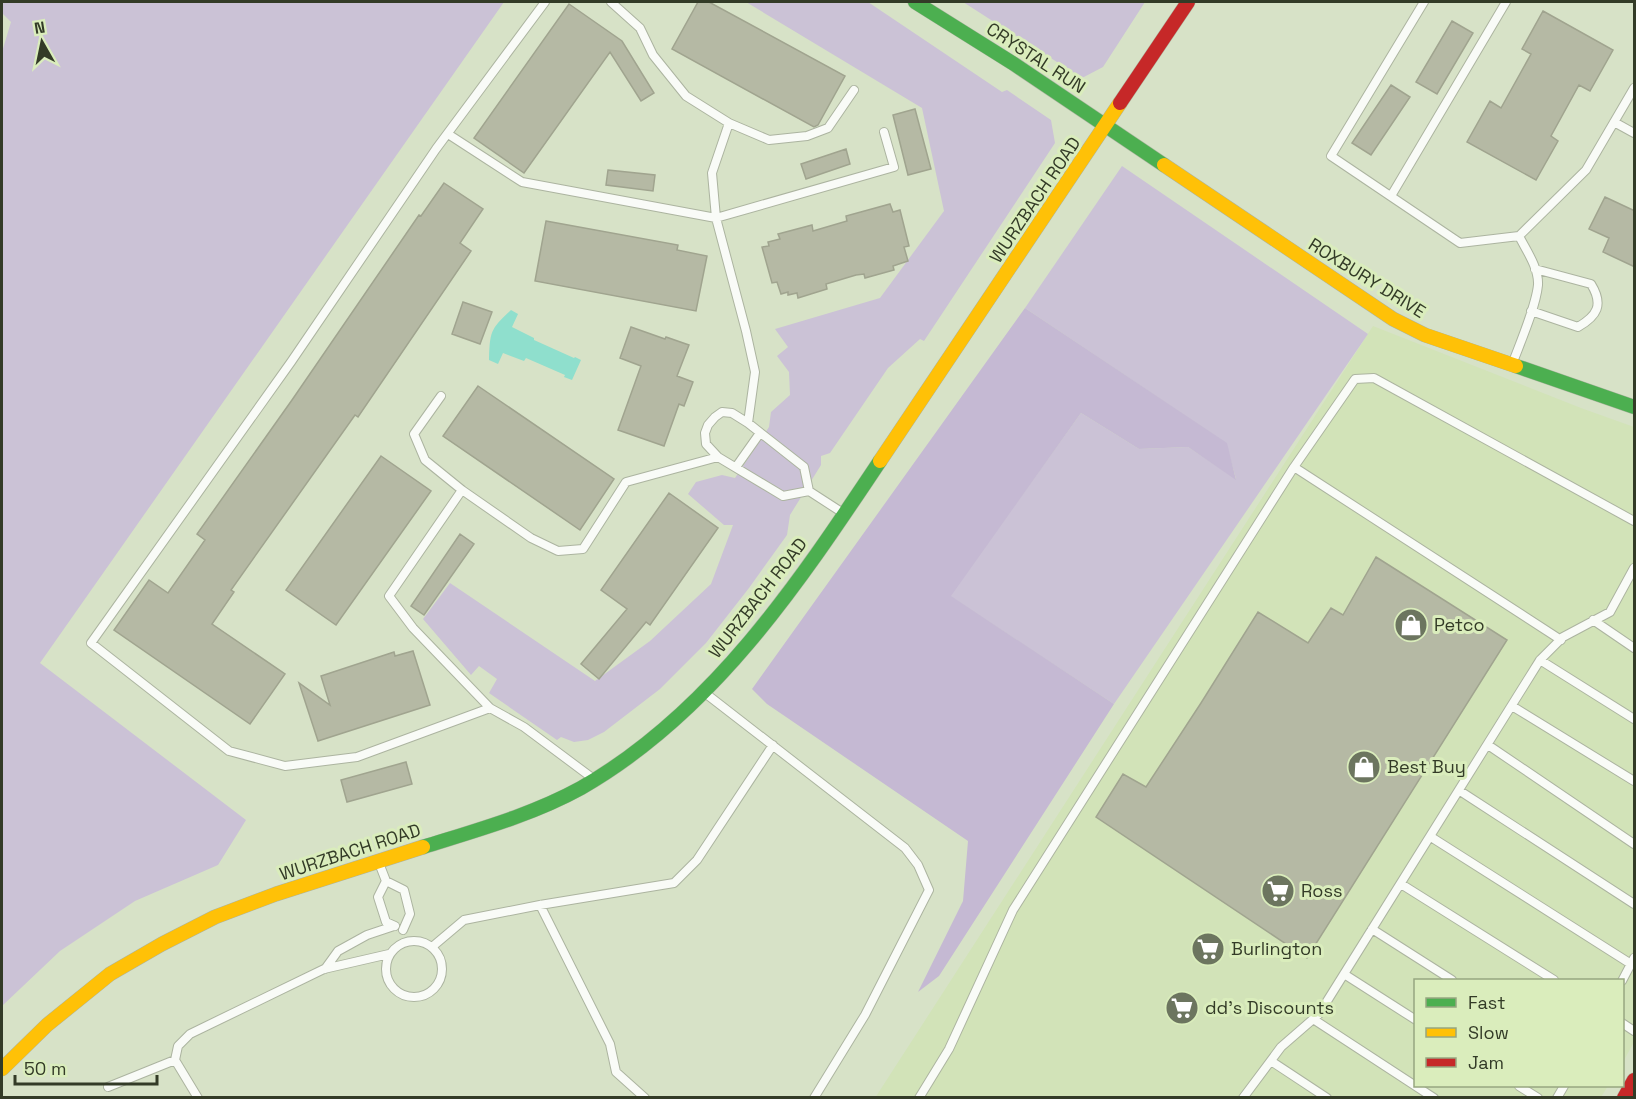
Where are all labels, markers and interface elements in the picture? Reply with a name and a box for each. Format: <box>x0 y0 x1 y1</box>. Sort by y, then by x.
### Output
north arrow <box>12 12 72 72</box>
text: N <box>33 16 47 39</box>
street label: CRYSTAL RUN <box>982 17 1090 98</box>
street label: WURZBACH ROAD <box>984 132 1085 267</box>
street label: ROXBURY DRIVE <box>1304 232 1430 323</box>
street label: WURZBACH ROAD <box>703 533 812 663</box>
shop icon: Petco <box>1393 607 1429 643</box>
place label: Petco <box>1434 613 1485 636</box>
shop icon: Best Buy <box>1346 749 1382 785</box>
place label: Best Buy <box>1387 755 1466 778</box>
street label: WURZBACH ROAD <box>276 818 423 885</box>
supermarket icon: Ross <box>1260 873 1296 909</box>
place label: Ross <box>1301 879 1342 902</box>
supermarket icon: Burlington <box>1190 931 1226 967</box>
place label: Burlington <box>1231 937 1322 960</box>
legend <box>1414 979 1624 1087</box>
supermarket icon: dd's Discounts <box>1164 990 1200 1026</box>
text: Fast <box>1468 991 1505 1014</box>
place label: dd's Discounts <box>1205 996 1334 1019</box>
text: Slow <box>1468 1021 1509 1044</box>
scale bar <box>15 1048 158 1086</box>
text: Jam <box>1468 1051 1504 1074</box>
text: 50 m <box>24 1057 66 1080</box>

